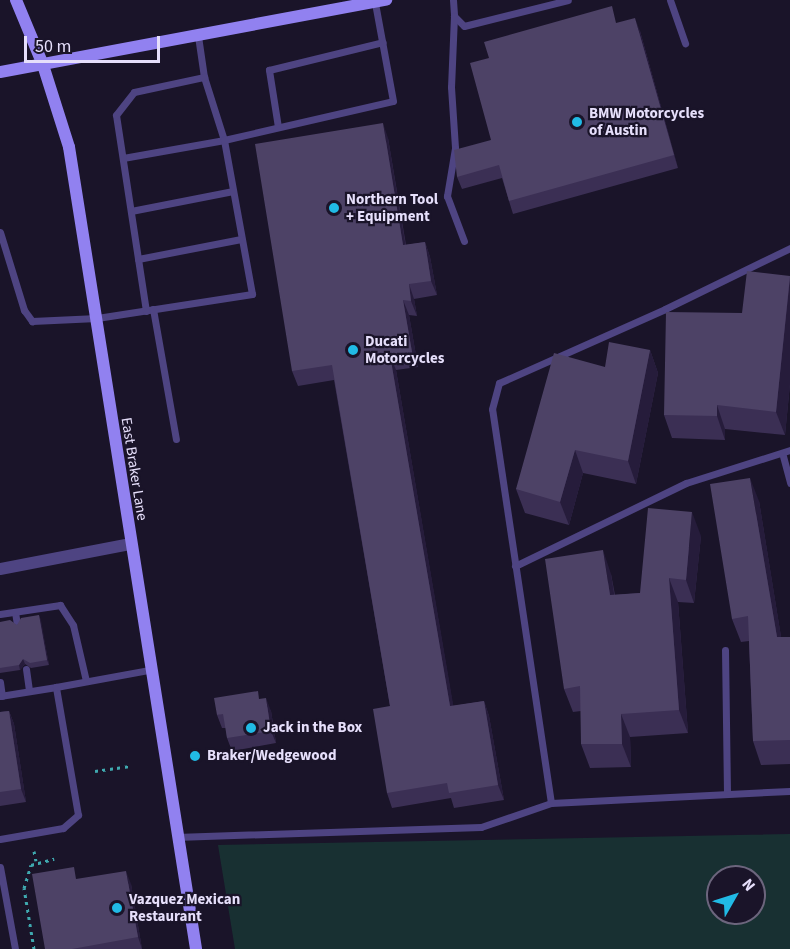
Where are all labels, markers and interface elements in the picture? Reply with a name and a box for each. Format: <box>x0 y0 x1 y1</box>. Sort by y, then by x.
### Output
scale bar <box>27 24 164 62</box>
text: 50 m <box>35 34 71 59</box>
place label: BMW Motorcycles of Austin <box>589 104 704 139</box>
marker: BMW Motorcycles of Austin <box>570 115 584 129</box>
place label: Northern Tool + Equipment <box>346 190 438 225</box>
marker: Northern Tool + Equipment <box>327 201 341 215</box>
place label: Ducati Motorcycles <box>365 332 444 367</box>
marker: Ducati Motorcycles <box>346 343 360 357</box>
street label: East Braker Lane <box>117 416 151 522</box>
place label: Jack in the Box <box>263 719 362 737</box>
marker: Jack in the Box <box>244 721 258 735</box>
place label: Braker/Wedgewood <box>207 747 337 765</box>
marker: Braker/Wedgewood <box>188 749 202 763</box>
north arrow <box>706 865 766 925</box>
text: N <box>737 874 760 896</box>
place label: Vazquez Mexican Restaurant <box>129 890 240 925</box>
marker: Vazquez Mexican Restaurant <box>110 901 124 915</box>

